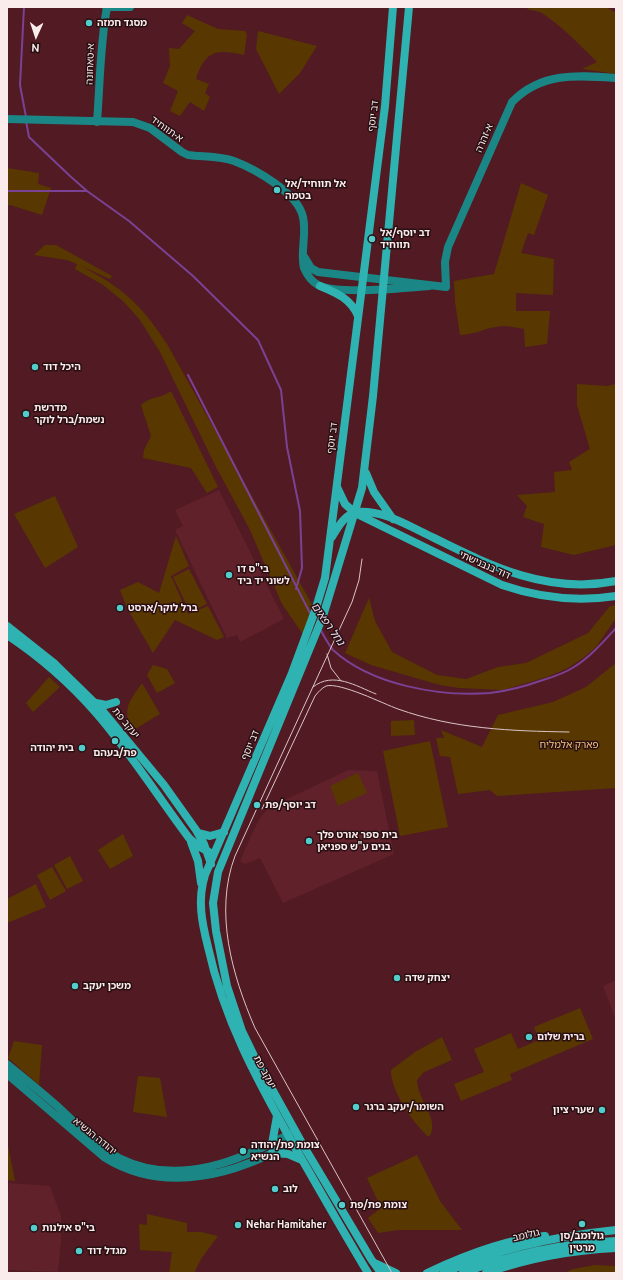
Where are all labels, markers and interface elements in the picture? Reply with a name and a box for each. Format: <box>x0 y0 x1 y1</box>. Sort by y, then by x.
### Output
north arrow <box>16 16 56 56</box>
place label: מסגד חמזה <box>97 17 147 29</box>
marker: מסגד חמזה <box>84 18 94 28</box>
text: N <box>31 42 40 54</box>
street label: א-טאחונה <box>83 43 97 85</box>
street label: דב יוסף <box>365 100 381 132</box>
street label: א-תווחיד <box>148 113 186 145</box>
street label: א-זהרה <box>473 122 495 154</box>
place label: אל תווחיד/אל בטמה <box>285 178 346 202</box>
marker: אל תווחיד/אל בטמה <box>272 185 282 195</box>
place label: דב יוסף/אל תווחיד <box>380 227 430 250</box>
marker: דב יוסף/אל תווחיד <box>367 234 377 244</box>
place label: היכל דוד <box>43 361 81 373</box>
marker: היכל דוד <box>30 362 40 372</box>
place label: מדרשת נשמת/ברל לוקר <box>34 402 104 426</box>
marker: מדרשת נשמת/ברל לוקר <box>21 409 31 419</box>
street label: דב יוסף <box>324 422 340 454</box>
street label: דוד בנבנישתי <box>457 548 513 582</box>
place label: בי"ס דו לשוני יד ביד <box>237 563 290 586</box>
marker: בי"ס דו לשוני יד ביד <box>224 570 234 580</box>
water label: נחל רפאים <box>308 600 348 648</box>
place label: ברל לוקר/ארסט <box>128 602 198 614</box>
marker: ברל לוקר/ארסט <box>115 603 125 613</box>
street label: יעקב פת <box>110 705 142 741</box>
street label: דב יוסף <box>238 728 262 762</box>
marker: פת/בעהם <box>110 736 120 746</box>
park label: פארק אלמליח <box>540 739 598 751</box>
place label: בית יהודה <box>30 742 74 754</box>
marker: בית יהודה <box>77 743 87 753</box>
place label: פת/בעהם <box>93 747 137 759</box>
place label: דב יוסף/פת <box>265 799 316 811</box>
marker: דב יוסף/פת <box>252 800 262 810</box>
place label: בית ספר אורט פלך בנים ע"ש ספניאן <box>317 829 398 852</box>
marker: בית ספר אורט פלך בנים ע"ש ספניאן <box>304 836 314 846</box>
place label: יצחק שדה <box>405 972 450 984</box>
marker: יצחק שדה <box>392 973 402 983</box>
place label: משכן יעקב <box>83 980 131 992</box>
marker: משכן יעקב <box>70 981 80 991</box>
place label: ברית שלום <box>537 1031 585 1043</box>
marker: ברית שלום <box>524 1032 534 1042</box>
street label: יעקב פת <box>251 1053 279 1091</box>
place label: השומר/יעקב ברגר <box>364 1101 444 1113</box>
marker: השומר/יעקב ברגר <box>351 1102 361 1112</box>
place label: שערי ציון <box>553 1104 594 1116</box>
marker: שערי ציון <box>597 1105 607 1115</box>
street label: יהודה הנשיא <box>71 1115 119 1157</box>
place label: צומת פת/יהודה הנשיא <box>251 1139 320 1162</box>
marker: צומת פת/יהודה הנשיא <box>238 1146 248 1156</box>
place label: לוב <box>283 1183 298 1195</box>
marker: לוב <box>270 1184 280 1194</box>
place label: צומת פת/פת <box>350 1199 407 1211</box>
marker: צומת פת/פת <box>337 1200 347 1210</box>
place label: Nehar Hamitaher <box>246 1219 326 1231</box>
marker: גולומב/סן מרטין <box>577 1219 587 1229</box>
marker: Nehar Hamitaher <box>233 1220 243 1230</box>
place label: בי"ס אילנות <box>42 1222 95 1234</box>
marker: בי"ס אילנות <box>29 1223 39 1233</box>
street label: גולומב <box>511 1226 541 1244</box>
place label: גולומב/סן מרטין <box>560 1230 604 1254</box>
place label: מגדל דוד <box>87 1245 127 1257</box>
marker: מגדל דוד <box>74 1246 84 1256</box>

